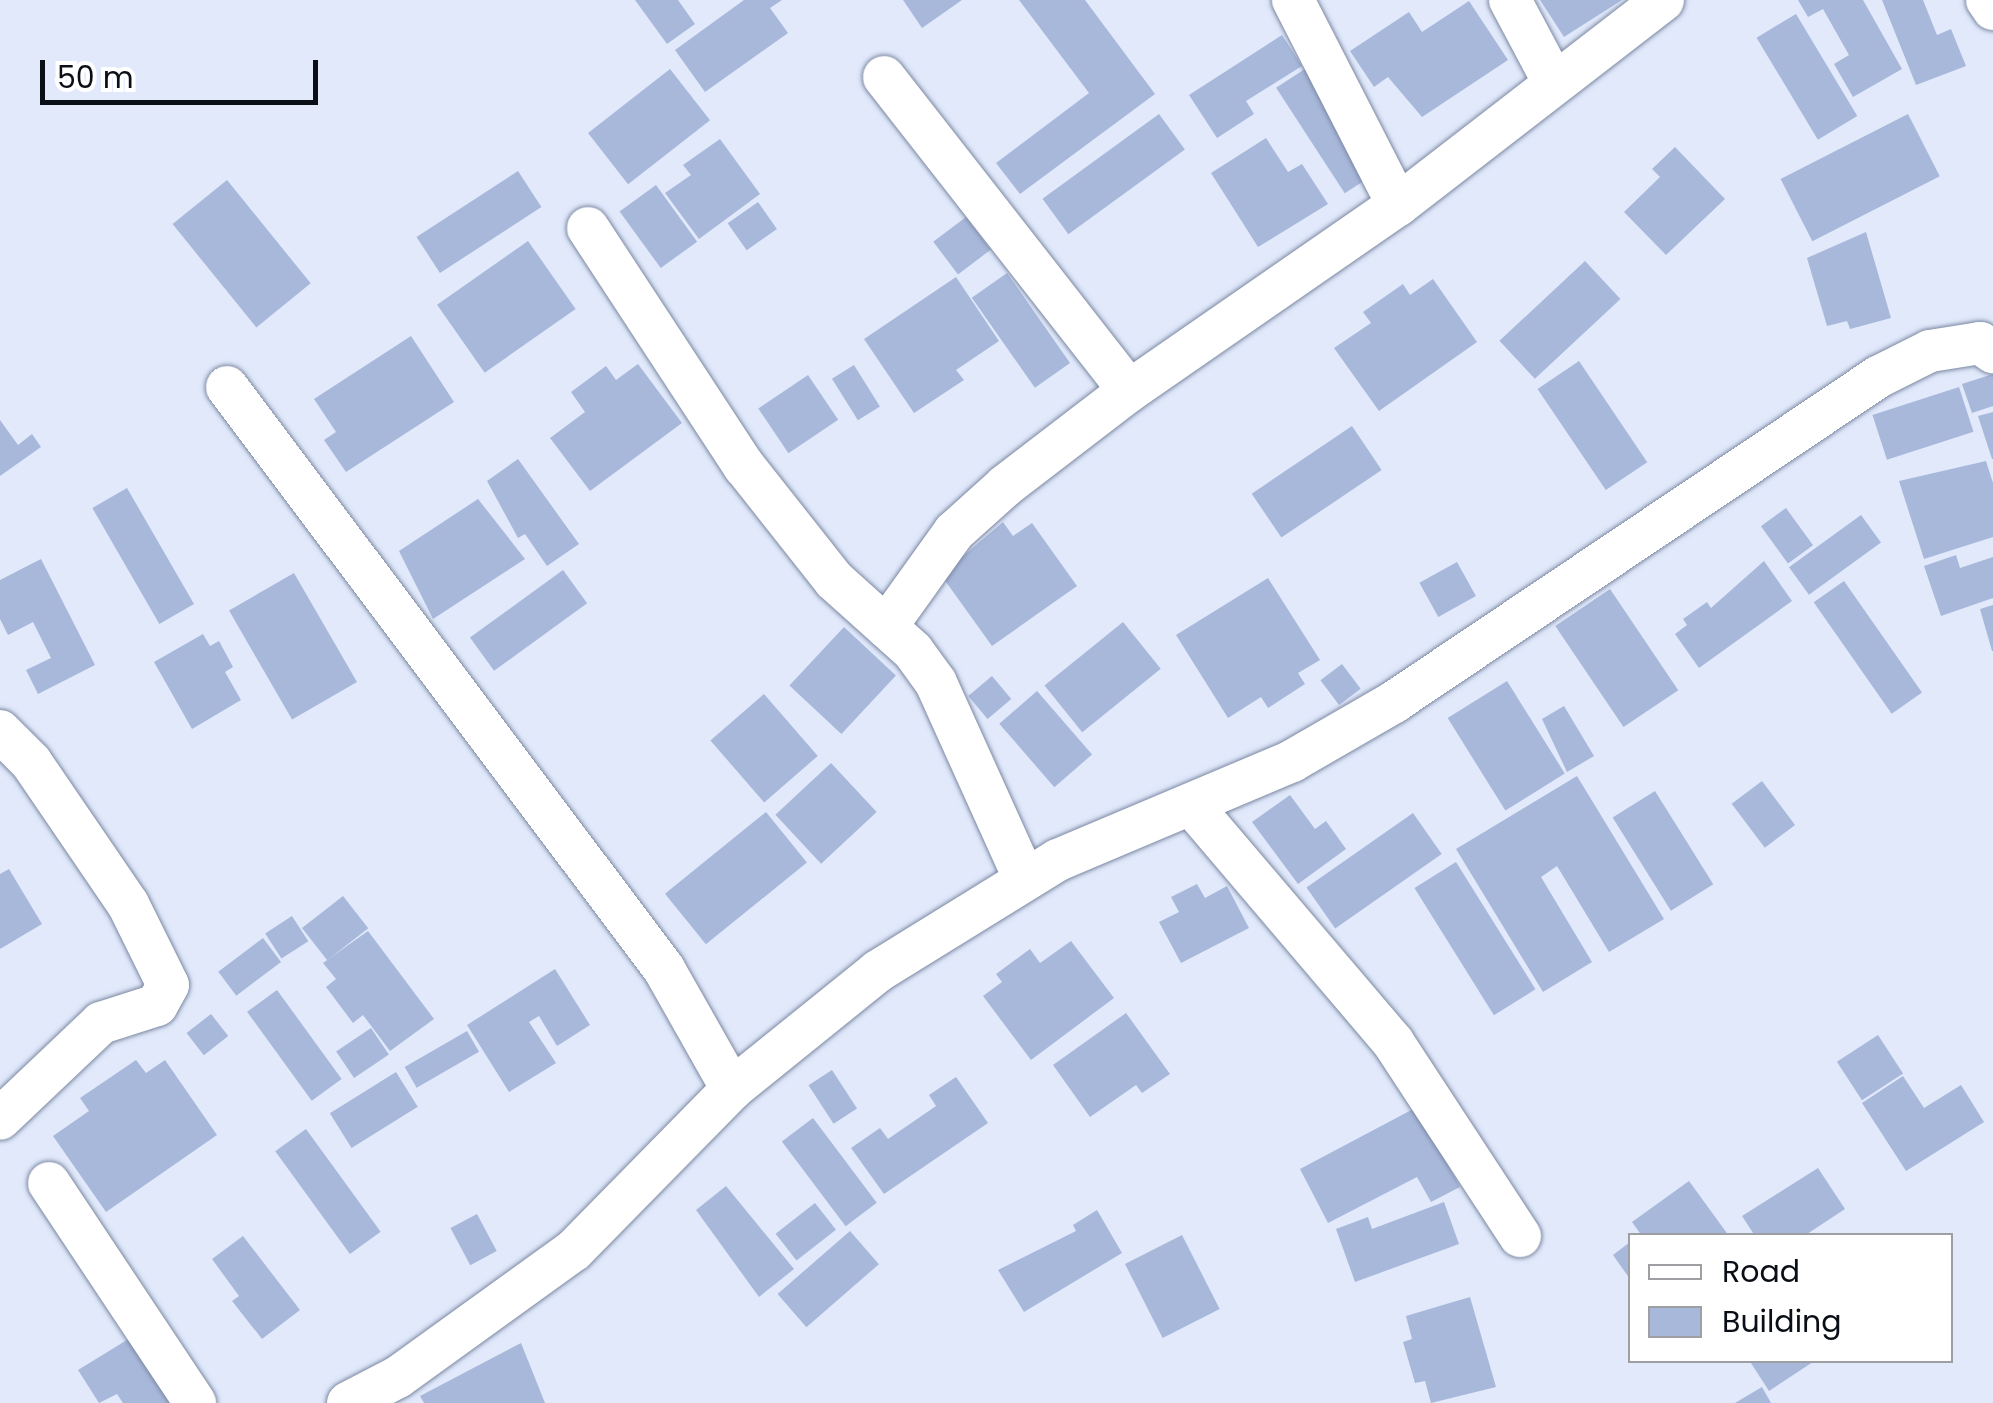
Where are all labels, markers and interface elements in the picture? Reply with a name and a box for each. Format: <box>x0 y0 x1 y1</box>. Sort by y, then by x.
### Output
scale bar <box>45 40 322 102</box>
text: 50 m <box>57 56 134 99</box>
legend <box>1628 1233 1953 1363</box>
text: Road <box>1722 1250 1800 1293</box>
text: Building <box>1722 1300 1842 1343</box>

